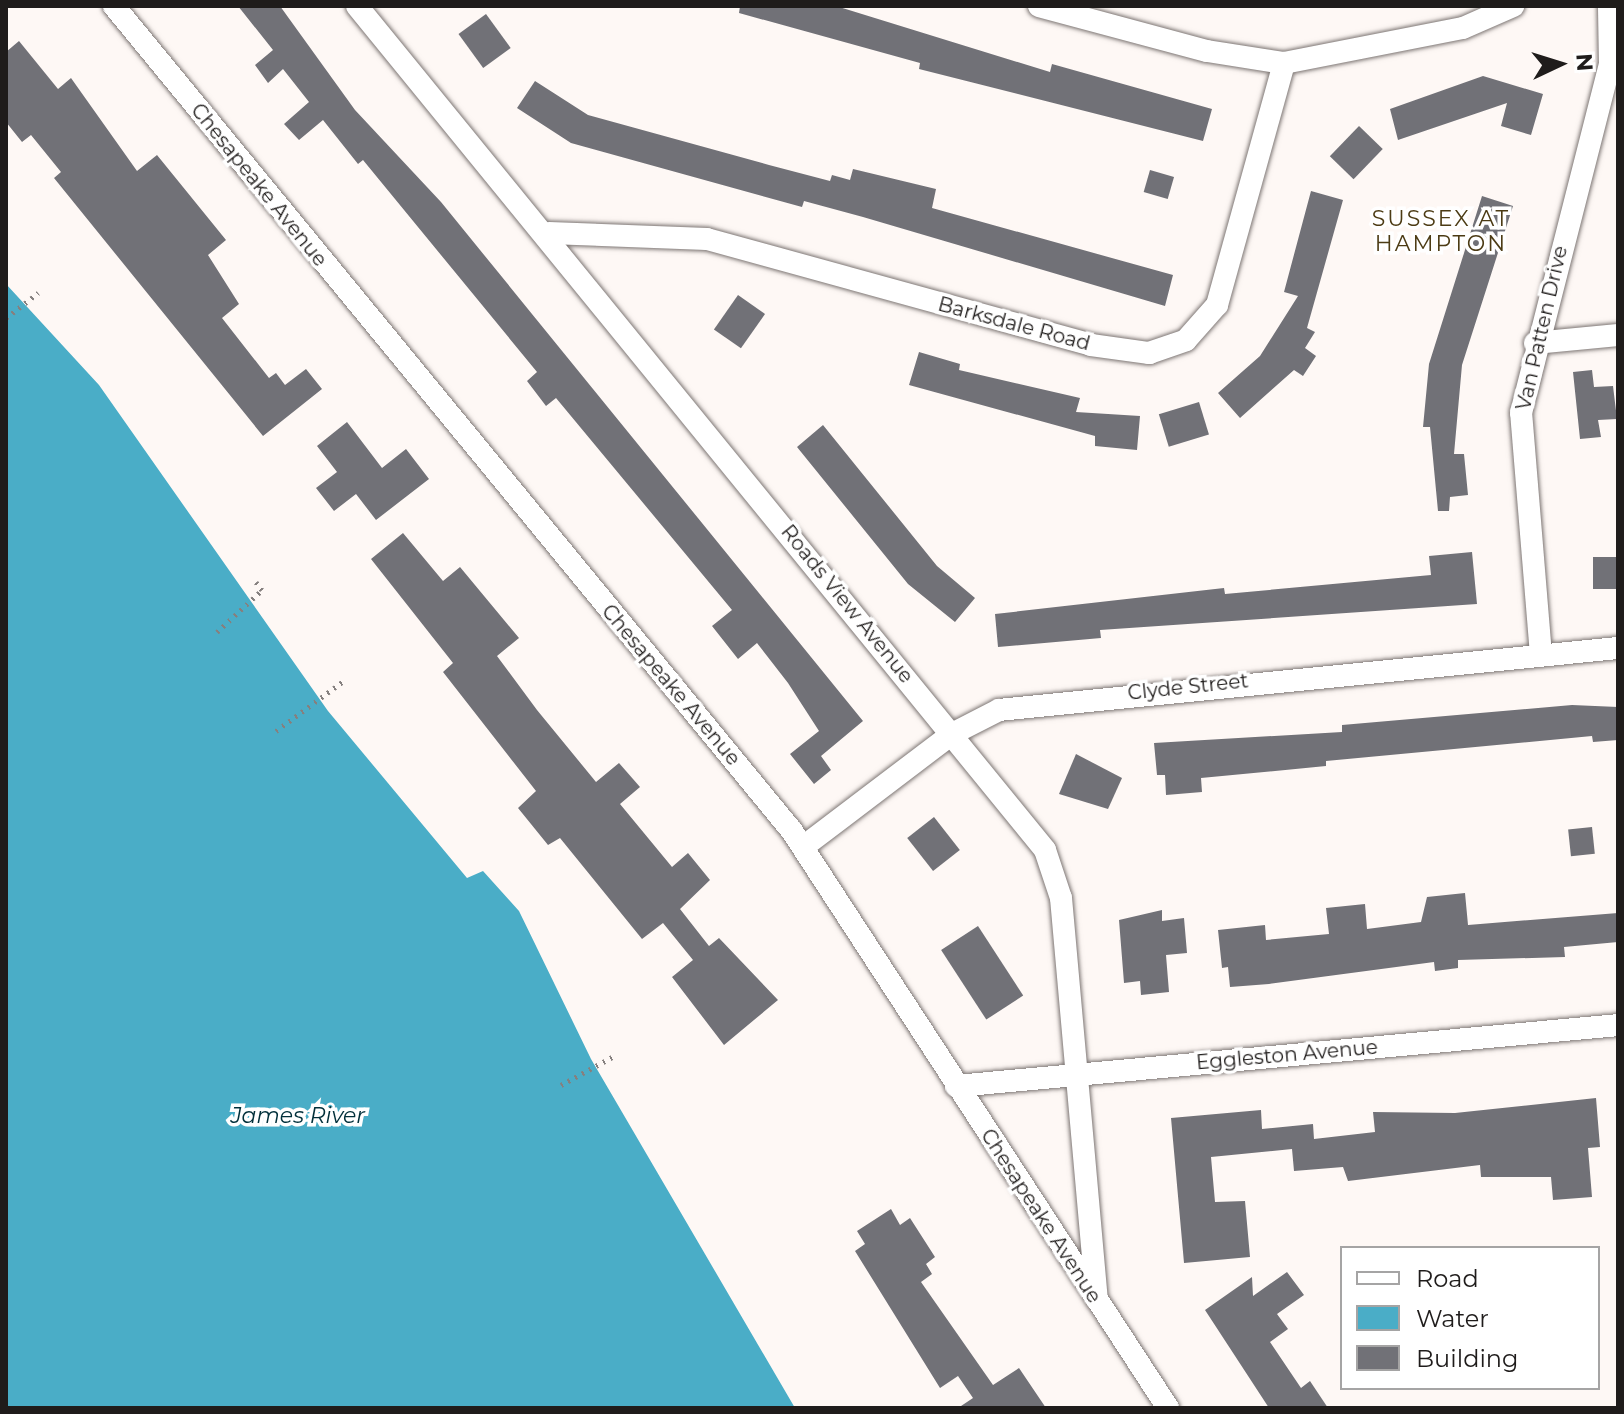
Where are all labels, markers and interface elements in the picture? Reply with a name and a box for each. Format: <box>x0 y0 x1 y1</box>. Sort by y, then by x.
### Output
north arrow <box>1520 24 1600 104</box>
text: N <box>1570 52 1599 72</box>
street label: Chesapeake Avenue <box>186 99 332 271</box>
district label: SUSSEX AT HAMPTON <box>1372 205 1510 256</box>
street label: Van Patten Drive <box>1511 243 1573 413</box>
street label: Barksdale Road <box>935 292 1093 356</box>
street label: Roads View Avenue <box>776 520 918 688</box>
street label: Chesapeake Avenue <box>597 600 745 770</box>
street label: Clyde Street <box>1126 669 1250 705</box>
street label: Eggleston Avenue <box>1195 1035 1379 1075</box>
water label: James River <box>231 1103 365 1129</box>
street label: Chesapeake Avenue <box>976 1124 1106 1308</box>
legend <box>1340 1246 1600 1390</box>
text: Road <box>1416 1264 1479 1293</box>
text: Water <box>1416 1304 1489 1333</box>
text: Building <box>1416 1344 1519 1373</box>

